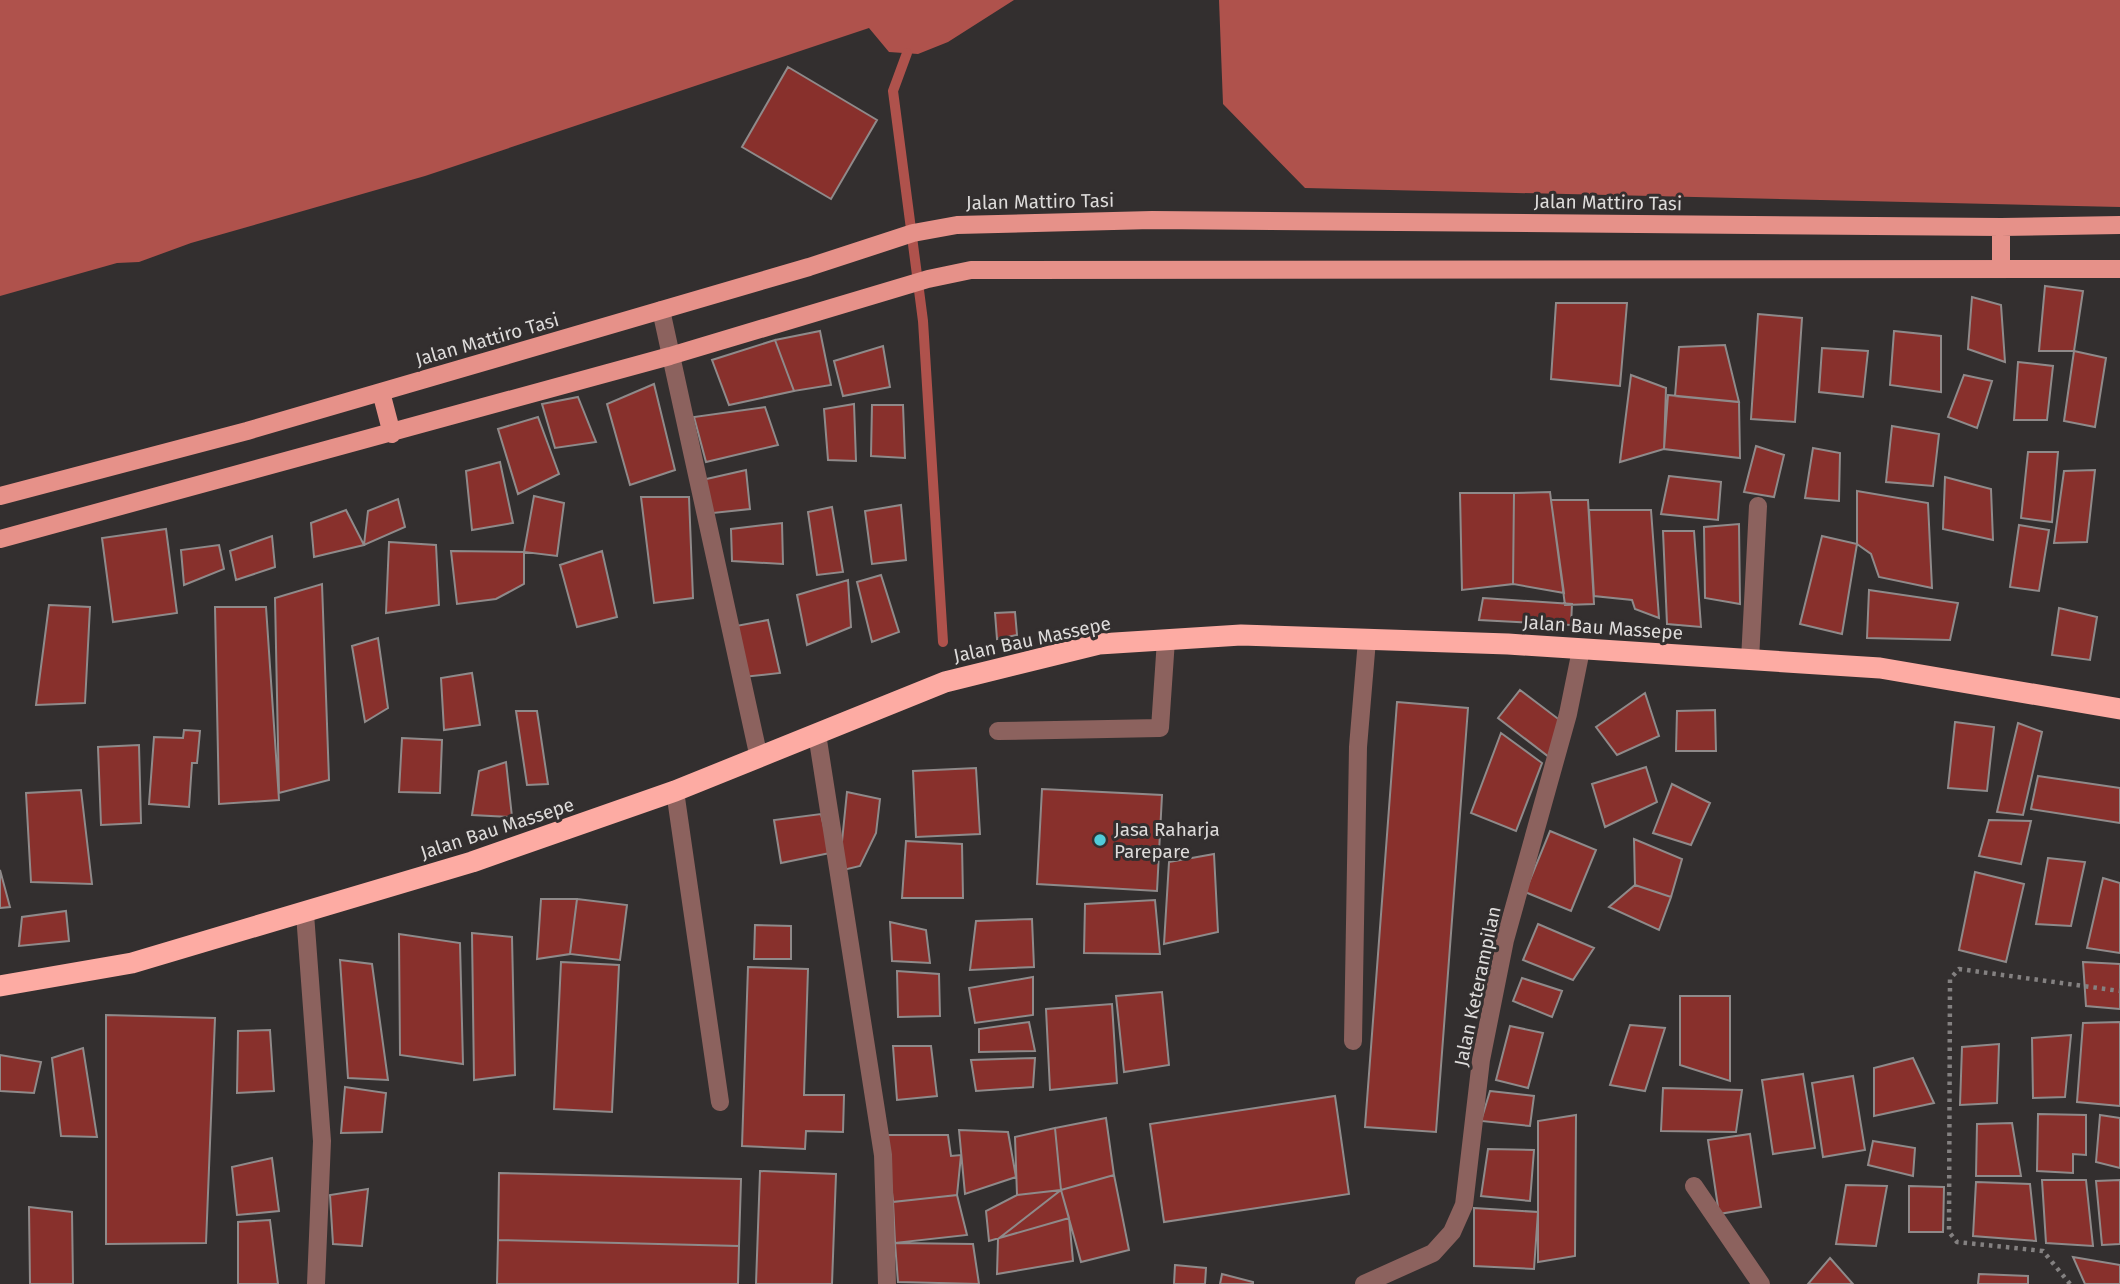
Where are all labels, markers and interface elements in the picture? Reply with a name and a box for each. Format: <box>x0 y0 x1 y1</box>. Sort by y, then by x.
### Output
street label: Jalan Mattiro Tasi <box>966 189 1114 214</box>
street label: Jalan Mattiro Tasi <box>1534 190 1682 215</box>
street label: Jalan Mattiro Tasi <box>413 308 562 371</box>
street label: Jalan Bau Massepe <box>1522 610 1684 645</box>
street label: Jalan Bau Massepe <box>951 612 1113 667</box>
street label: Jalan Bau Massepe <box>417 793 577 864</box>
place label: Jasa Raharja Parepare <box>1114 818 1220 863</box>
marker: Jasa Raharja Parepare <box>1092 832 1108 848</box>
street label: Jalan Keterampilan <box>1449 904 1506 1068</box>

